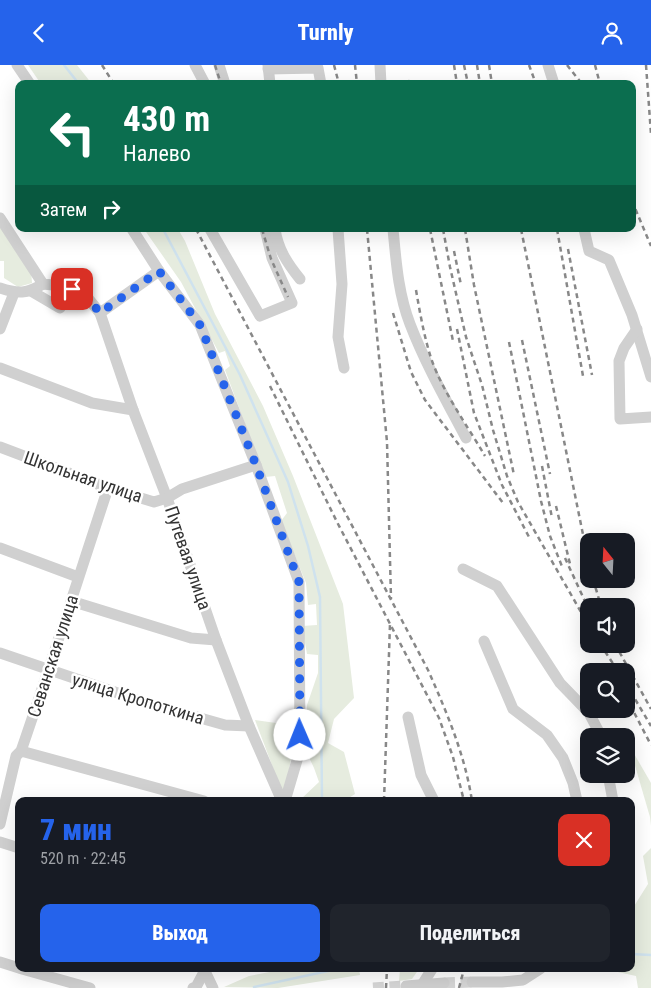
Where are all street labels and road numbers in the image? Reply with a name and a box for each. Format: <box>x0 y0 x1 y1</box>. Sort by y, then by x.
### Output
street label: Школьная улица <box>21 446 145 507</box>
street label: Путевая улица <box>161 503 216 612</box>
street label: Севанская улица <box>23 592 82 720</box>
street label: улица Кропоткина <box>70 668 207 729</box>

